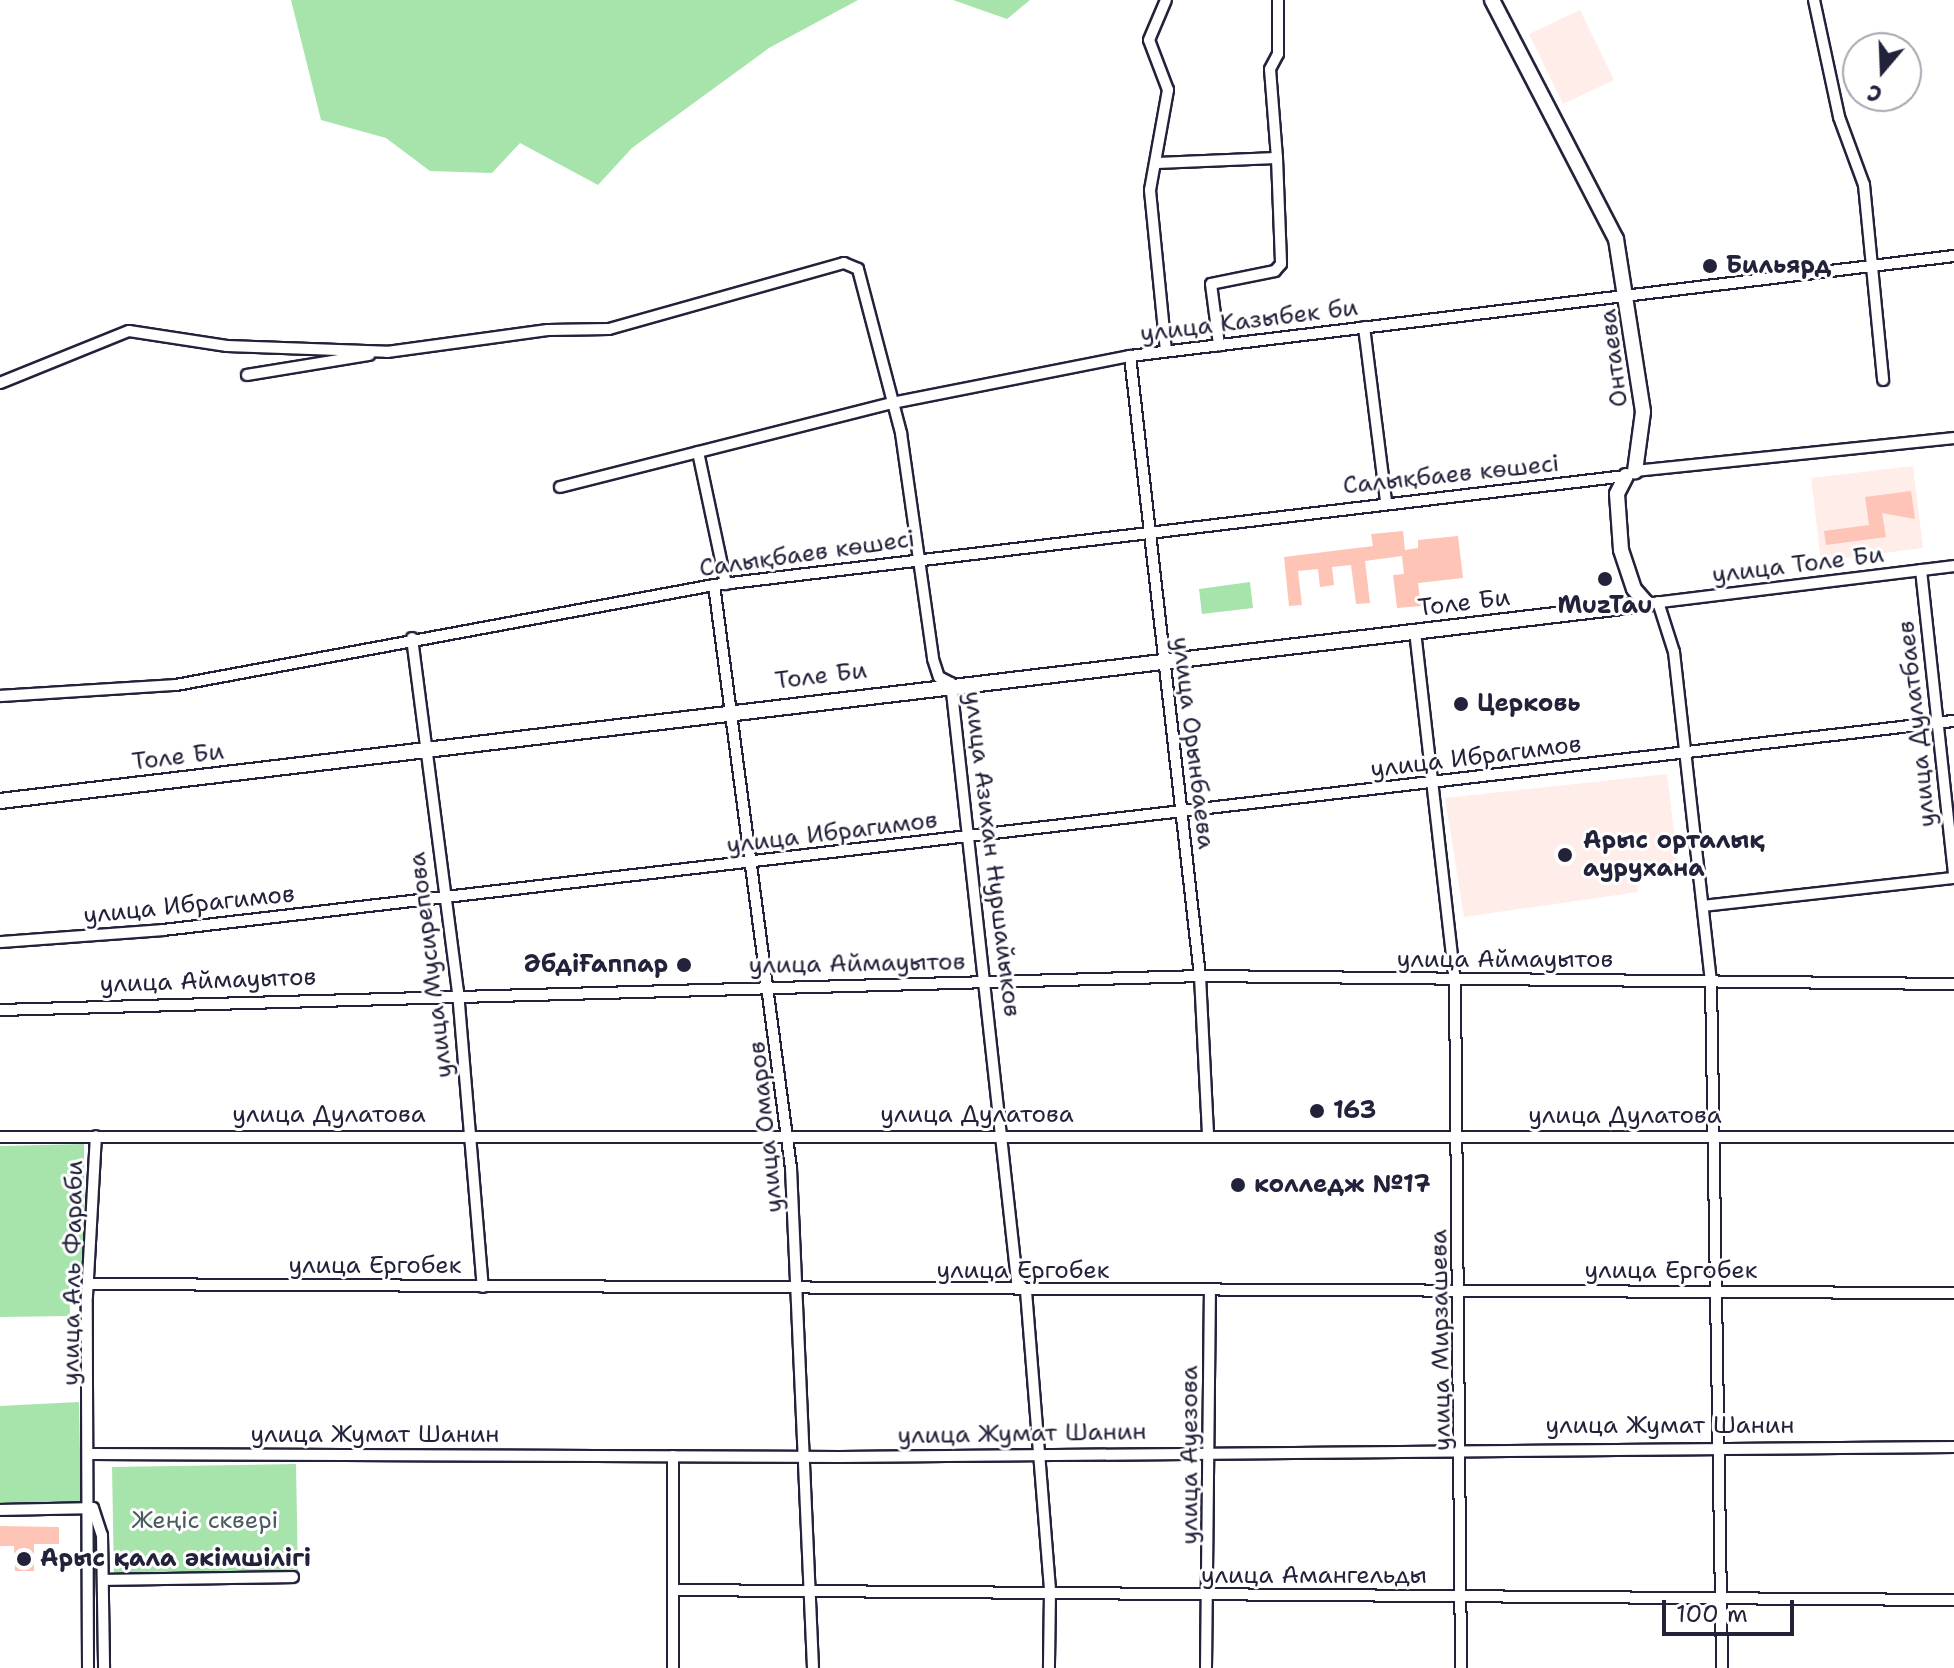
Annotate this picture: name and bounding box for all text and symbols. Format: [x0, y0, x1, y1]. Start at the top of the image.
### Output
north arrow [1842, 32, 1922, 112]
text: С [1864, 77, 1886, 109]
place label: Бильярд [1726, 252, 1831, 280]
marker: Бильярд [1701, 257, 1719, 275]
street label: улица Казыбек би [1138, 293, 1360, 349]
street label: Онтаева [1594, 307, 1634, 409]
street label: Салықбаев көшесі [1341, 449, 1561, 501]
street label: Салықбаев көшесі [697, 525, 917, 583]
street label: улица Толе Би [1710, 540, 1886, 590]
marker: MuzTau [1596, 570, 1614, 588]
street label: Толе Би [1416, 583, 1512, 623]
place label: MuzTau [1558, 592, 1652, 620]
street label: улица Дулатбаев [1892, 619, 1942, 829]
street label: улица Орынбаева [1166, 635, 1220, 851]
street label: Толе Би [773, 656, 869, 696]
street label: улица Азихан Нуршайыков [958, 689, 1026, 1019]
place label: Церковь [1477, 690, 1581, 718]
marker: Церковь [1452, 695, 1470, 713]
street label: улица Ибрагимов [1369, 730, 1583, 784]
street label: Толе Би [130, 737, 226, 777]
street label: улица Ибрагимов [725, 806, 939, 860]
place label: Арыс орталық аурухана [1583, 827, 1765, 883]
marker: Арыс орталық аурухана [1554, 844, 1576, 866]
street label: улица Мусирепова [403, 850, 459, 1080]
street label: улица Ибрагимов [82, 880, 296, 930]
street label: улица Аймауытов [1397, 946, 1613, 974]
street label: улица Аймауытов [748, 948, 966, 980]
place label: ӘбдіҒаппар [524, 951, 668, 979]
marker: ӘбдіҒаппар [675, 956, 693, 974]
street label: улица Аймауытов [99, 963, 317, 999]
street label: улица Омаров [743, 1040, 789, 1214]
place label: 163 [1333, 1097, 1376, 1125]
street label: улица Дулатова [232, 1101, 426, 1129]
street label: улица Дулатова [880, 1101, 1074, 1129]
marker: 163 [1308, 1102, 1326, 1120]
street label: улица Дулатова [1528, 1102, 1722, 1130]
street label: улица Аль Фараби [57, 1160, 89, 1386]
place label: колледж №17 [1254, 1171, 1430, 1199]
marker: колледж №17 [1229, 1176, 1247, 1194]
street label: улица Мирзашева [1425, 1229, 1457, 1451]
street label: улица Ергобек [288, 1252, 462, 1280]
street label: улица Ергобек [936, 1257, 1110, 1285]
street label: улица Ергобек [1584, 1257, 1758, 1285]
street label: улица Ауезова [1176, 1365, 1204, 1545]
street label: улица Жумат Шанин [1546, 1412, 1794, 1440]
street label: улица Жумат Шанин [897, 1417, 1147, 1451]
street label: улица Жумат Шанин [251, 1421, 499, 1449]
park label: Жеңіс сквері [132, 1507, 278, 1535]
place label: Арыс қала әкімшілігі [40, 1545, 311, 1573]
marker: Арыс қала әкімшілігі [15, 1550, 33, 1568]
street label: улица Амангельды [1201, 1562, 1427, 1590]
scale bar [1666, 1584, 1798, 1634]
text: 100 m [1676, 1598, 1748, 1630]

